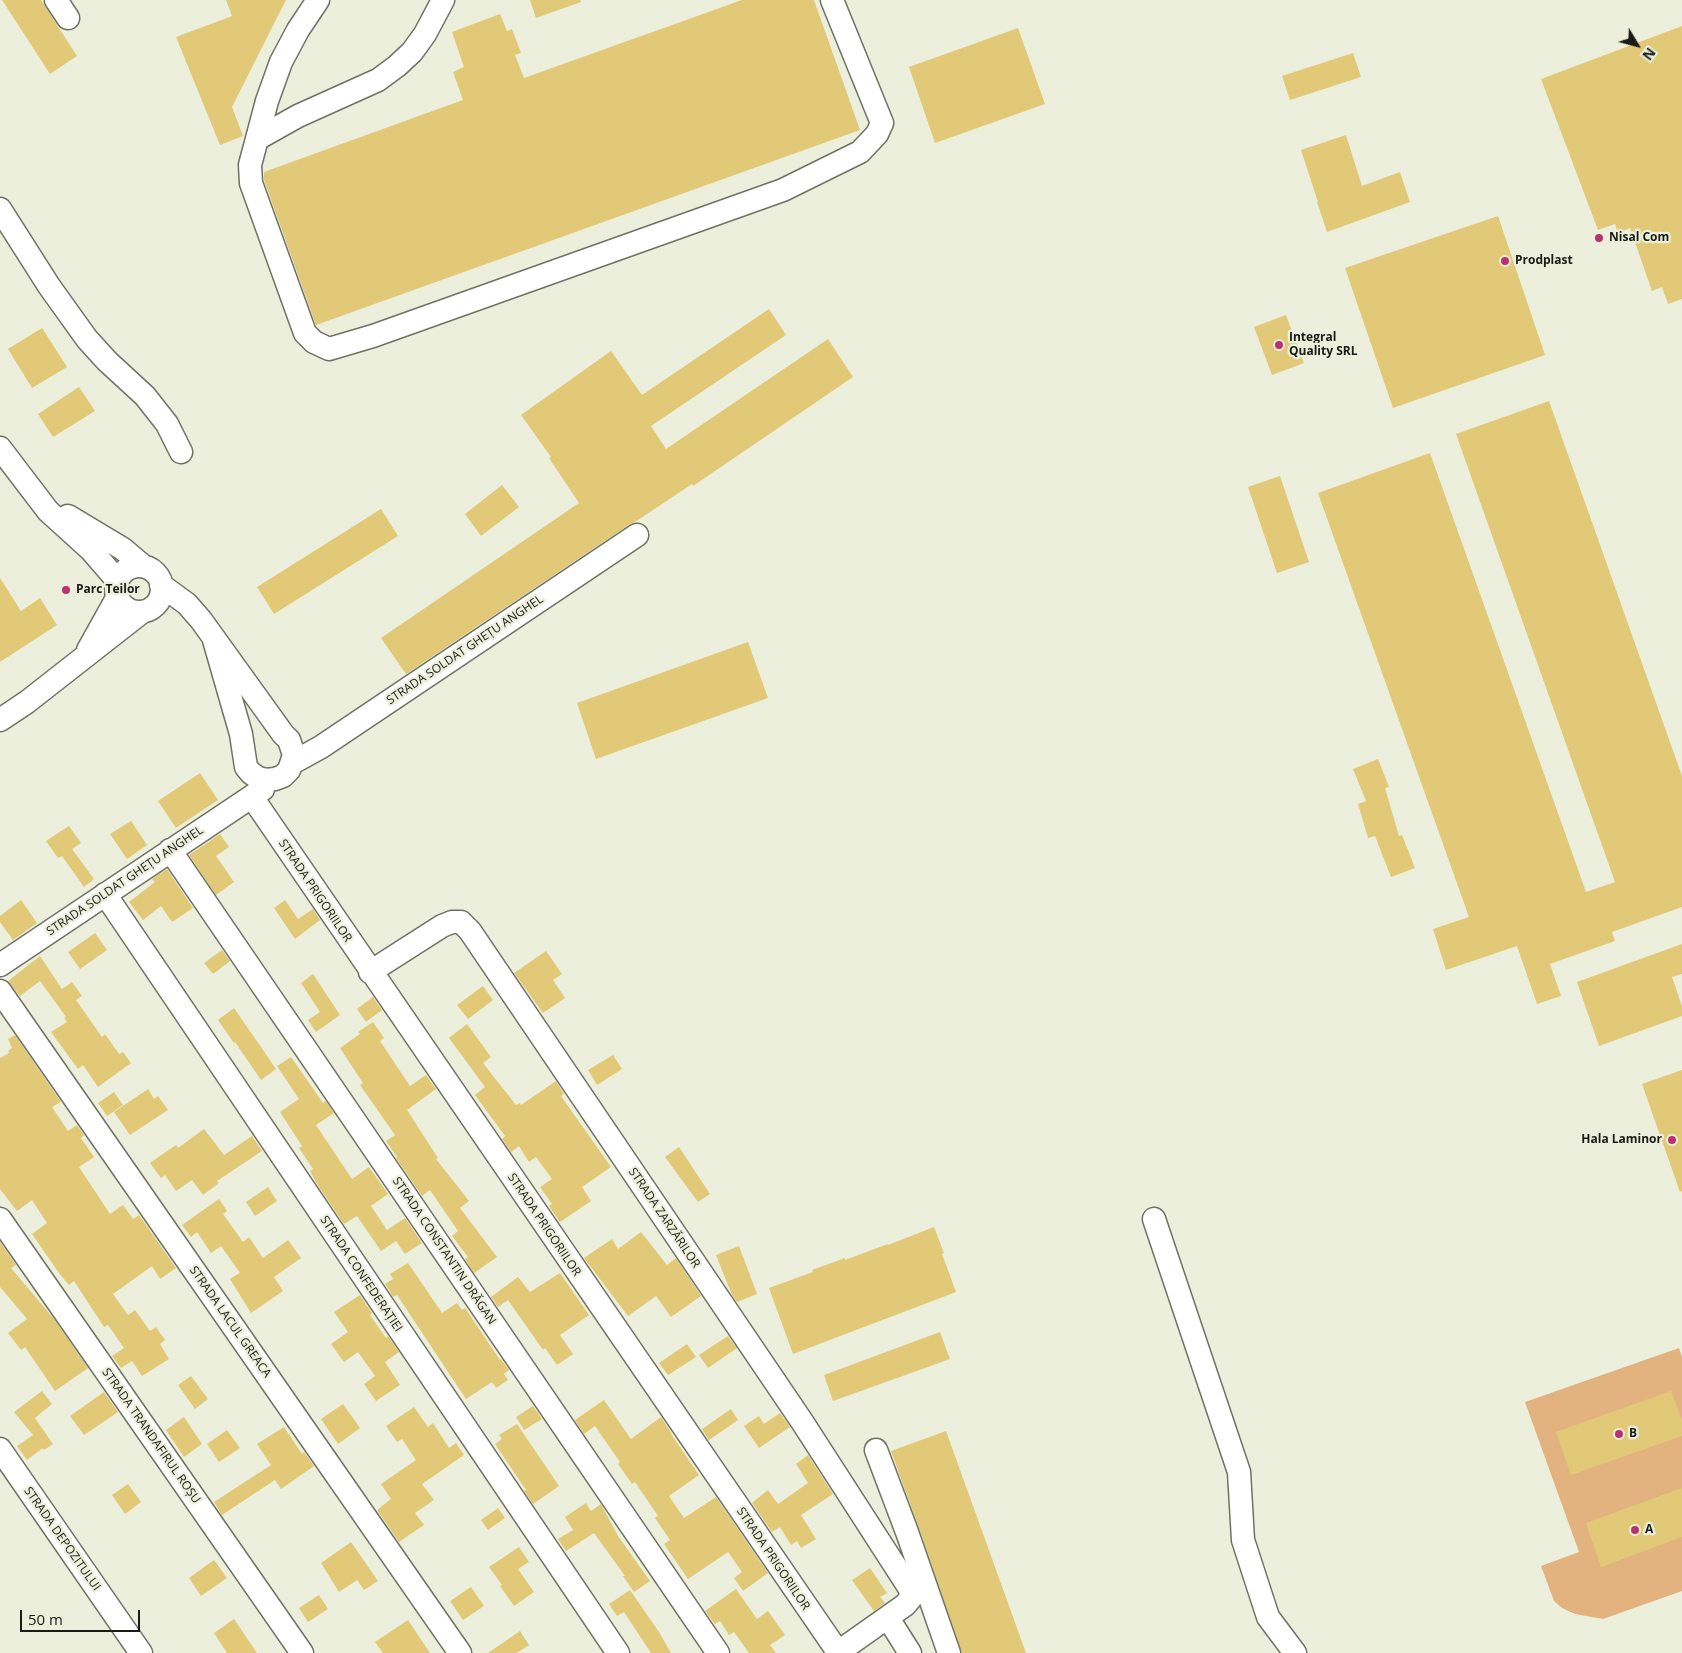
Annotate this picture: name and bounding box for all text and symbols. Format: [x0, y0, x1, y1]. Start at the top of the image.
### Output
north arrow [1612, 20, 1662, 70]
text: N [1638, 44, 1660, 65]
place label: Nisal Com [1609, 231, 1669, 245]
marker: Nisal Com [1593, 232, 1605, 244]
place label: Prodplast [1515, 254, 1573, 268]
marker: Prodplast [1499, 255, 1511, 267]
place label: Integral Quality SRL [1289, 331, 1357, 359]
marker: Integral Quality SRL [1273, 339, 1285, 351]
place label: Parc Teilor [76, 583, 140, 597]
marker: Parc Teilor [60, 584, 72, 596]
street label: STRADA SOLDAT GHEȚU ANGHEL [384, 592, 546, 708]
street label: STRADA SOLDAT GHEȚU ANGHEL [44, 823, 206, 939]
street label: STRADA PRIGORIILOR [275, 837, 355, 945]
place label: Hala Laminor [1581, 1133, 1662, 1147]
marker: Hala Laminor [1666, 1134, 1678, 1146]
street label: STRADA ZARZĂRILOR [625, 1165, 703, 1271]
street label: STRADA PRIGORIILOR [504, 1171, 584, 1279]
street label: STRADA CONSTANTIN DRĂGAN [389, 1175, 499, 1327]
street label: STRADA CONFEDERAȚIEI [317, 1213, 405, 1335]
street label: STRADA LACUL GREACA [186, 1264, 274, 1380]
street label: STRADA TRANDAFIRUL ROȘU [99, 1366, 203, 1506]
place label: B [1629, 1427, 1637, 1441]
marker: B [1613, 1428, 1625, 1440]
street label: STRADA DEPOZITULUI [21, 1484, 103, 1594]
street label: STRADA PRIGORIILOR [733, 1505, 813, 1613]
place label: A [1645, 1523, 1653, 1537]
marker: A [1629, 1524, 1641, 1536]
scale bar [22, 1600, 142, 1632]
text: 50 m [28, 1609, 63, 1629]

